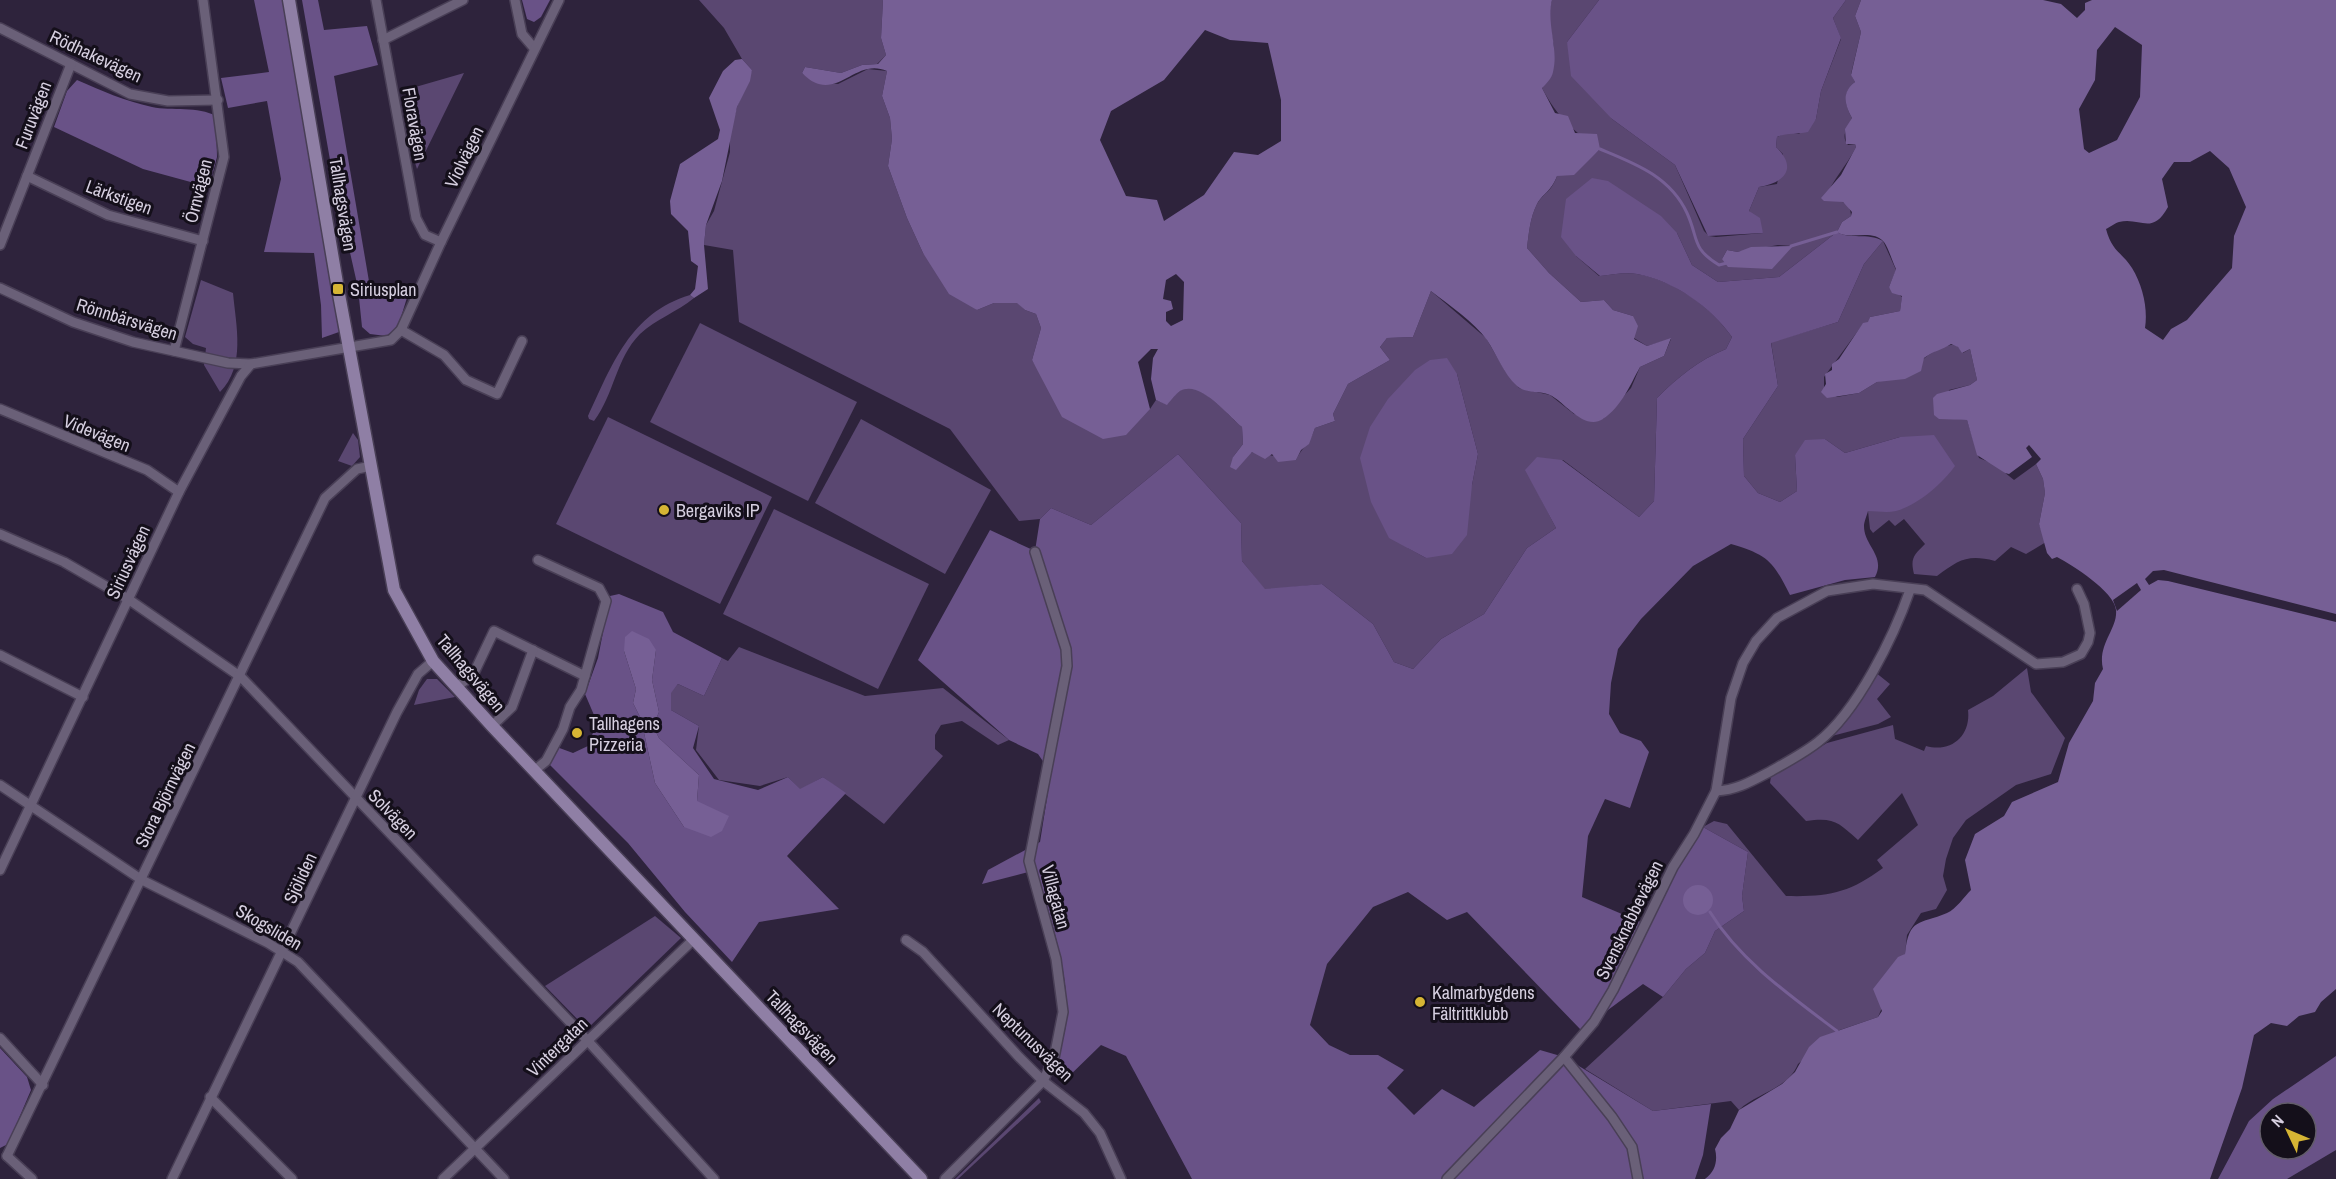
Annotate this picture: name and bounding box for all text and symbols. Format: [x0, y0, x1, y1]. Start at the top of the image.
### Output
street label: Rödhakevägen [46, 24, 146, 88]
street label: Furuvägen [9, 78, 57, 152]
street label: Floravägen [396, 85, 434, 163]
street label: Violvägen [438, 122, 490, 192]
street label: Tallhagsvägen [323, 155, 363, 253]
street label: Örnvägen [178, 157, 218, 225]
street label: Lärkstigen [82, 173, 156, 221]
place label: Siriusplan [350, 277, 416, 302]
marker: Siriusplan [331, 282, 345, 296]
street label: Rönnbärsvägen [74, 292, 180, 346]
street label: Videvägen [60, 408, 134, 458]
place label: Bergaviks IP [676, 498, 760, 523]
marker: Bergaviks IP [657, 503, 671, 517]
street label: Siriusvägen [100, 521, 156, 603]
street label: Tallhagsvägen [431, 629, 511, 717]
place label: Tallhagens Pizzeria [589, 711, 660, 757]
marker: Tallhagens Pizzeria [570, 726, 584, 740]
street label: Stora Björnvägen [129, 738, 201, 852]
street label: Solvägen [363, 783, 423, 845]
street label: Sjöliden [277, 849, 323, 907]
street label: Svensknabbevägen [1589, 856, 1669, 984]
street label: Villagatan [1035, 862, 1077, 932]
street label: Skogsliden [231, 898, 307, 956]
place label: Kalmarbygdens Fältrittklubb [1432, 980, 1535, 1026]
street label: Tallhagsvägen [760, 984, 844, 1070]
marker: Kalmarbygdens Fältrittklubb [1413, 995, 1427, 1009]
street label: Neptunusvägen [987, 997, 1079, 1087]
street label: Vintergatan [521, 1012, 593, 1082]
north arrow [2258, 1101, 2318, 1161]
text: N [2266, 1110, 2288, 1132]

